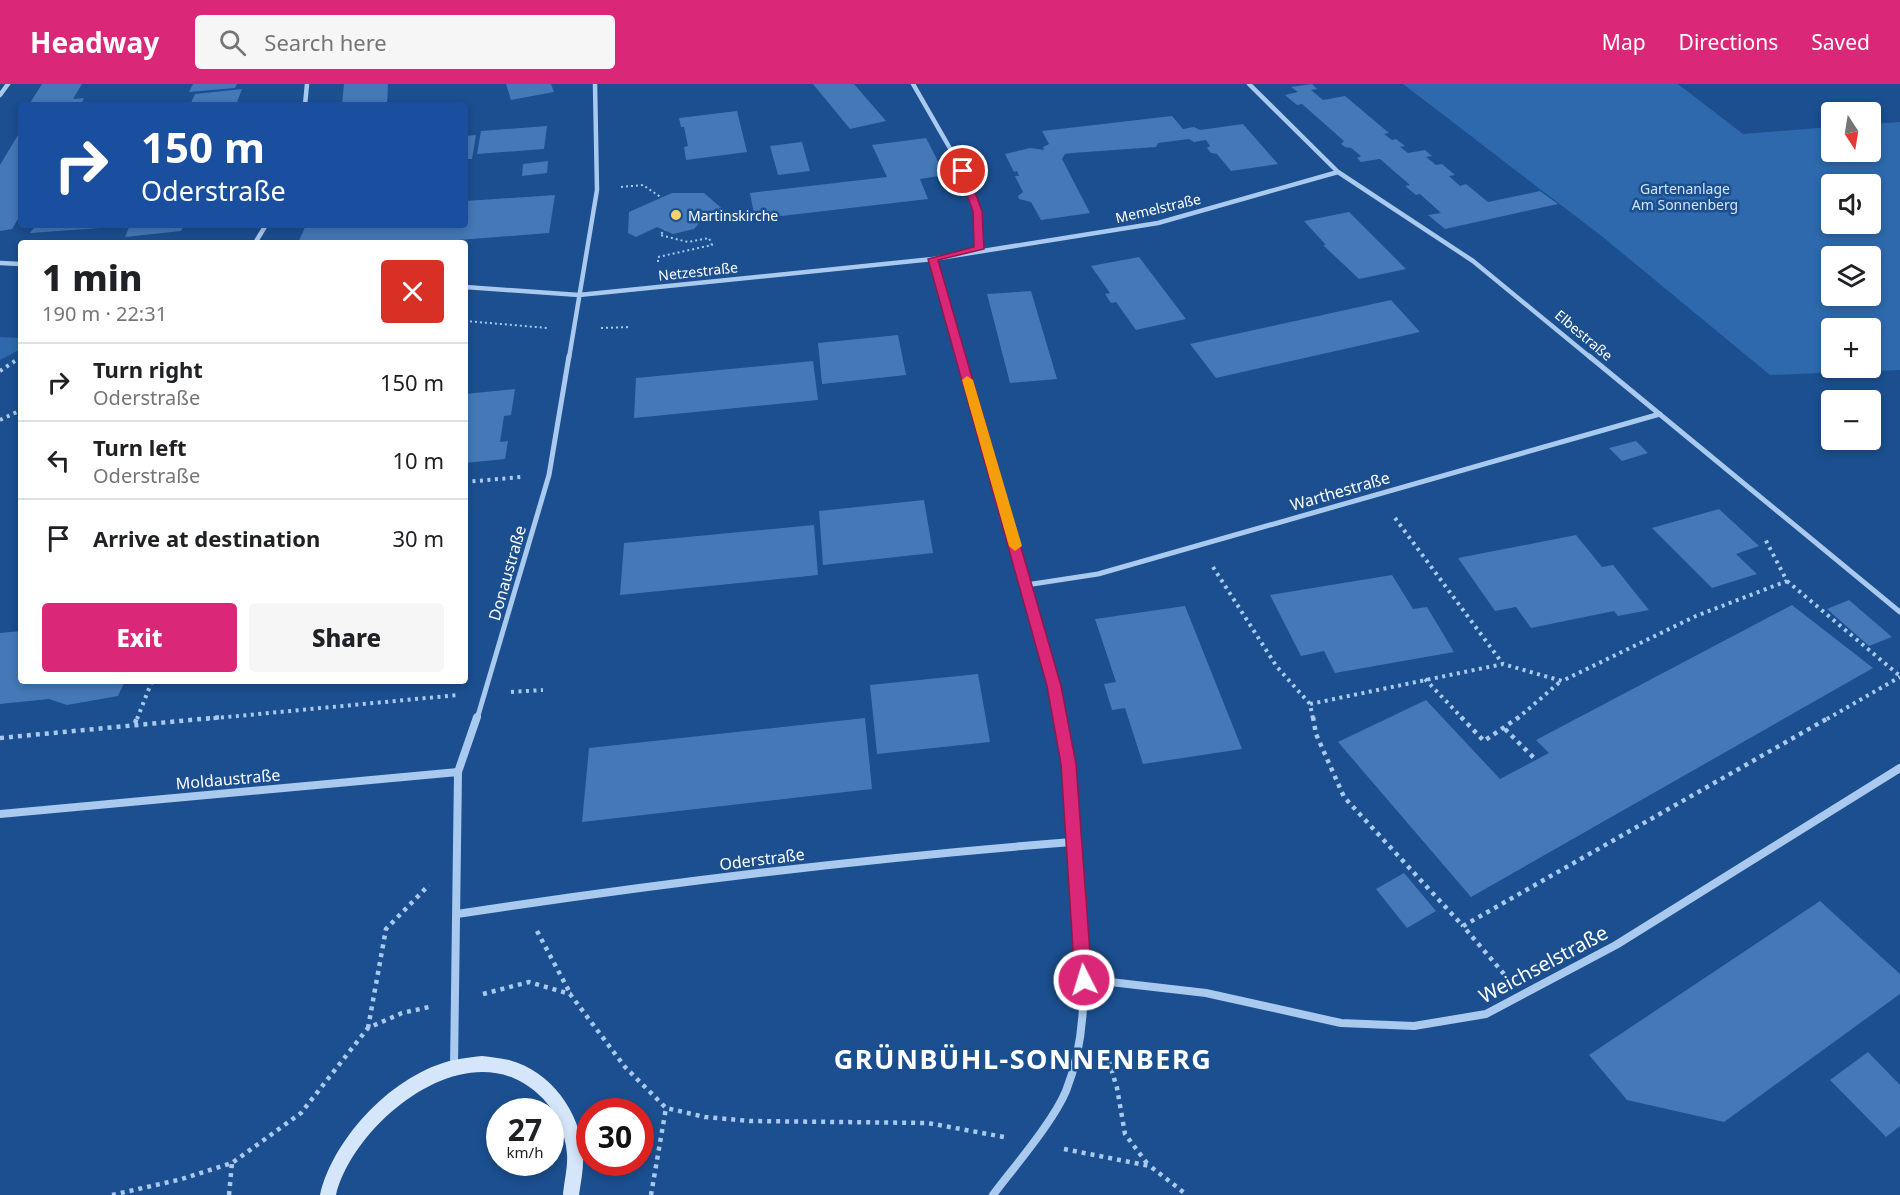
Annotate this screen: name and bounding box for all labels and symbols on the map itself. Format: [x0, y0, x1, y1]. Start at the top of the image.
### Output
north arrow [1821, 102, 1881, 162]
pin [937, 145, 988, 196]
park label: Gartenanlage Am Sonnenberg [1632, 179, 1738, 214]
street label: Memelstraße [1113, 189, 1203, 227]
place label: Martinskirche [688, 206, 778, 225]
marker: Martinskirche [669, 208, 683, 222]
street label: Netzestraße [657, 257, 739, 285]
street label: Elbestraße [1551, 305, 1617, 365]
street label: Warthestraße [1288, 466, 1392, 516]
street label: Donaustraße [483, 523, 531, 623]
street label: Moldaustraße [175, 763, 281, 795]
street label: Oderstraße [718, 843, 806, 875]
street label: Weichselstraße [1474, 919, 1612, 1009]
position arrow [1052, 948, 1116, 1012]
district label: GRÜNBÜHL-SONNENBERG [834, 1040, 1212, 1077]
speed limit sign: 30 [576, 1098, 654, 1176]

